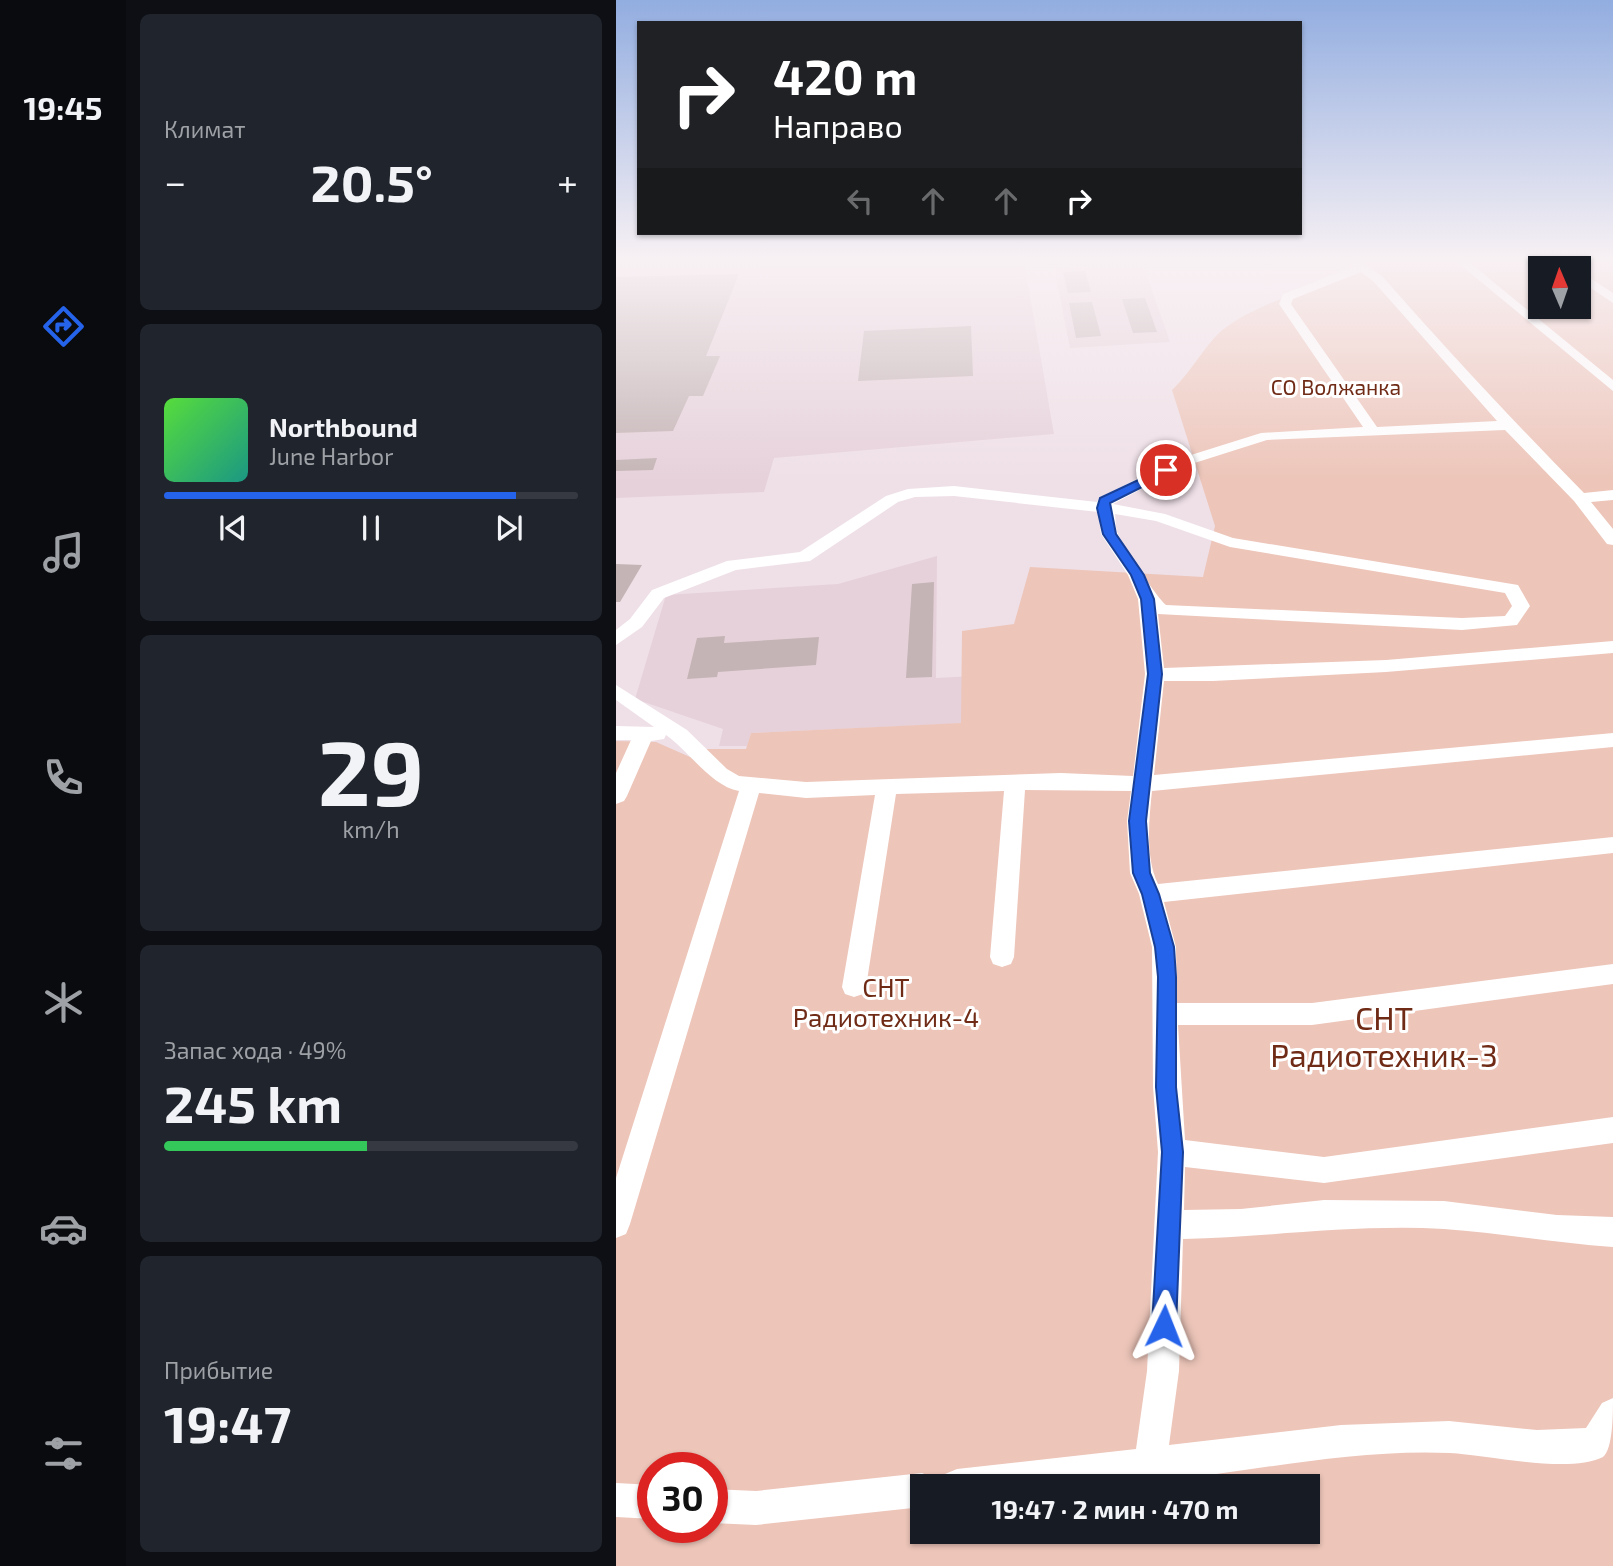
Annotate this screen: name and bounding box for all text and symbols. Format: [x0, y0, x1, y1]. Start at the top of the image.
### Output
text: 420 m [773, 46, 917, 105]
icon: right [658, 49, 749, 140]
text: 19:45 [24, 88, 102, 126]
text: Направо [773, 106, 903, 144]
text: Климат [164, 115, 245, 143]
text: 20.5° [310, 150, 433, 212]
text: − [164, 158, 186, 204]
text: + [557, 158, 578, 204]
icon: left [841, 182, 879, 220]
icon: ahead [914, 182, 952, 220]
icon: ahead [987, 182, 1025, 220]
icon: right [1060, 182, 1098, 220]
north arrow [1528, 256, 1591, 318]
map controls [1528, 256, 1591, 319]
icon: directions [39, 302, 88, 351]
park label: СО Волжанка [1271, 374, 1401, 399]
text: Northbound [269, 411, 418, 442]
pin [1136, 440, 1196, 500]
text: June Harbor [269, 442, 393, 470]
icon: arrive [1147, 451, 1185, 489]
icon: previous [214, 509, 252, 547]
icon: pause [352, 509, 390, 547]
icon: next [490, 509, 528, 547]
icon: music [39, 528, 88, 577]
text: 29 [318, 715, 424, 824]
icon: phone [39, 753, 88, 802]
text: km/h [342, 815, 400, 843]
park label: СНТ Радиотехник-4 [793, 971, 979, 1032]
icon: climate [39, 978, 88, 1027]
park label: СНТ Радиотехник-3 [1270, 998, 1498, 1073]
text: Запас хода · 49% [164, 1036, 346, 1064]
text: 245 km [164, 1071, 342, 1133]
icon: car [39, 1204, 88, 1253]
position arrow [1127, 1289, 1201, 1363]
text: Прибытие [164, 1356, 273, 1384]
text: 19:47 [164, 1391, 291, 1453]
icon: filters [39, 1429, 88, 1478]
speed limit sign: 30 [637, 1452, 728, 1543]
text: 19:47 · 2 мин · 470 m [991, 1493, 1239, 1524]

